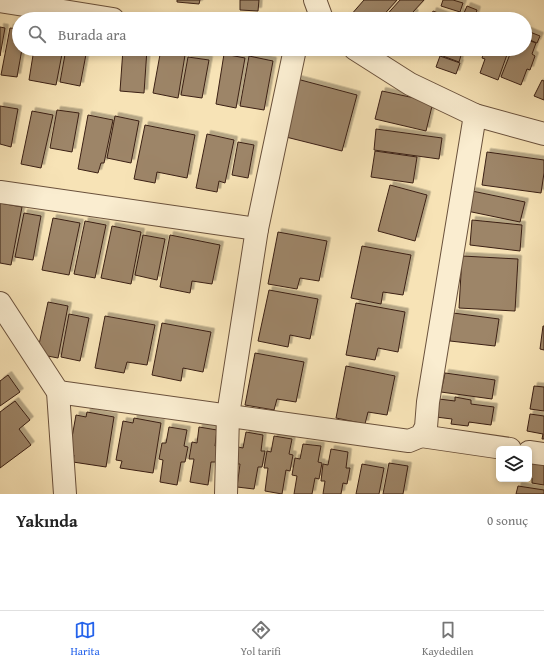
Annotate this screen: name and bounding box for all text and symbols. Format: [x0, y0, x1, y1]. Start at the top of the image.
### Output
search box [12, 12, 532, 56]
icon: search [26, 23, 48, 45]
text: Burada ara [58, 24, 126, 45]
map controls [496, 446, 532, 482]
button: layers [496, 446, 532, 482]
text: Yakında [16, 508, 78, 533]
text: 0 sonuç [487, 511, 528, 530]
tab: Harita [70, 619, 100, 659]
tab: Yol tarifi [241, 619, 281, 659]
tab: Kaydedilen [422, 619, 474, 659]

